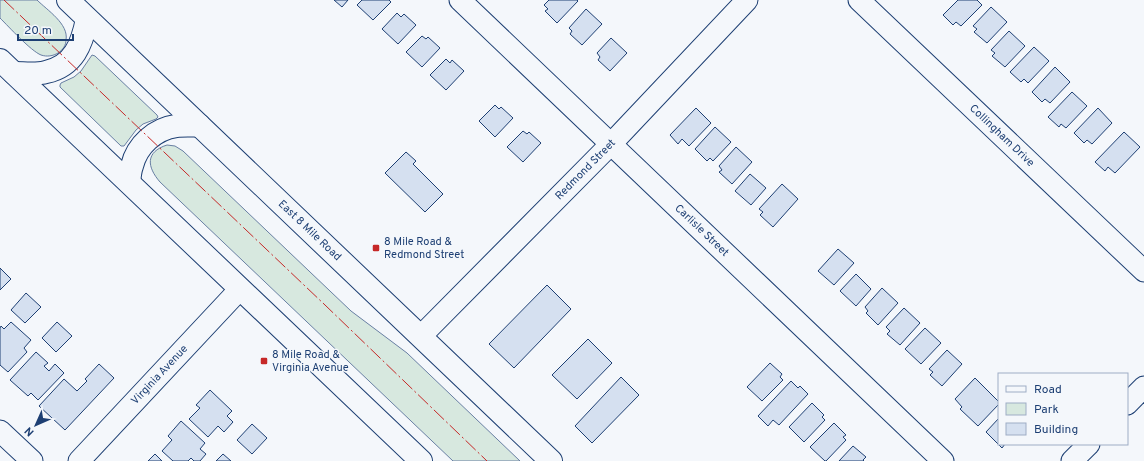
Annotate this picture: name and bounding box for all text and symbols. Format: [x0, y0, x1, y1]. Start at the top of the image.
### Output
scale bar [18, 16, 73, 42]
text: 20 m [24, 23, 52, 39]
street label: Collingham Drive [966, 102, 1037, 170]
street label: Redmond Street [552, 136, 619, 203]
street label: East 8 Mile Road [275, 197, 344, 264]
street label: Carlisle Street [671, 201, 732, 260]
place label: 8 Mile Road & Redmond Street [384, 235, 464, 262]
marker: 8 Mile Road & Redmond Street [371, 243, 381, 253]
street label: Virginia Avenue [128, 342, 191, 408]
place label: 8 Mile Road & Virginia Avenue [272, 348, 349, 375]
marker: 8 Mile Road & Virginia Avenue [259, 356, 269, 366]
legend [998, 373, 1128, 445]
text: Road [1034, 382, 1062, 398]
text: Park [1034, 402, 1059, 418]
north arrow [16, 405, 56, 445]
text: Building [1034, 422, 1078, 438]
text: N [22, 424, 37, 439]

